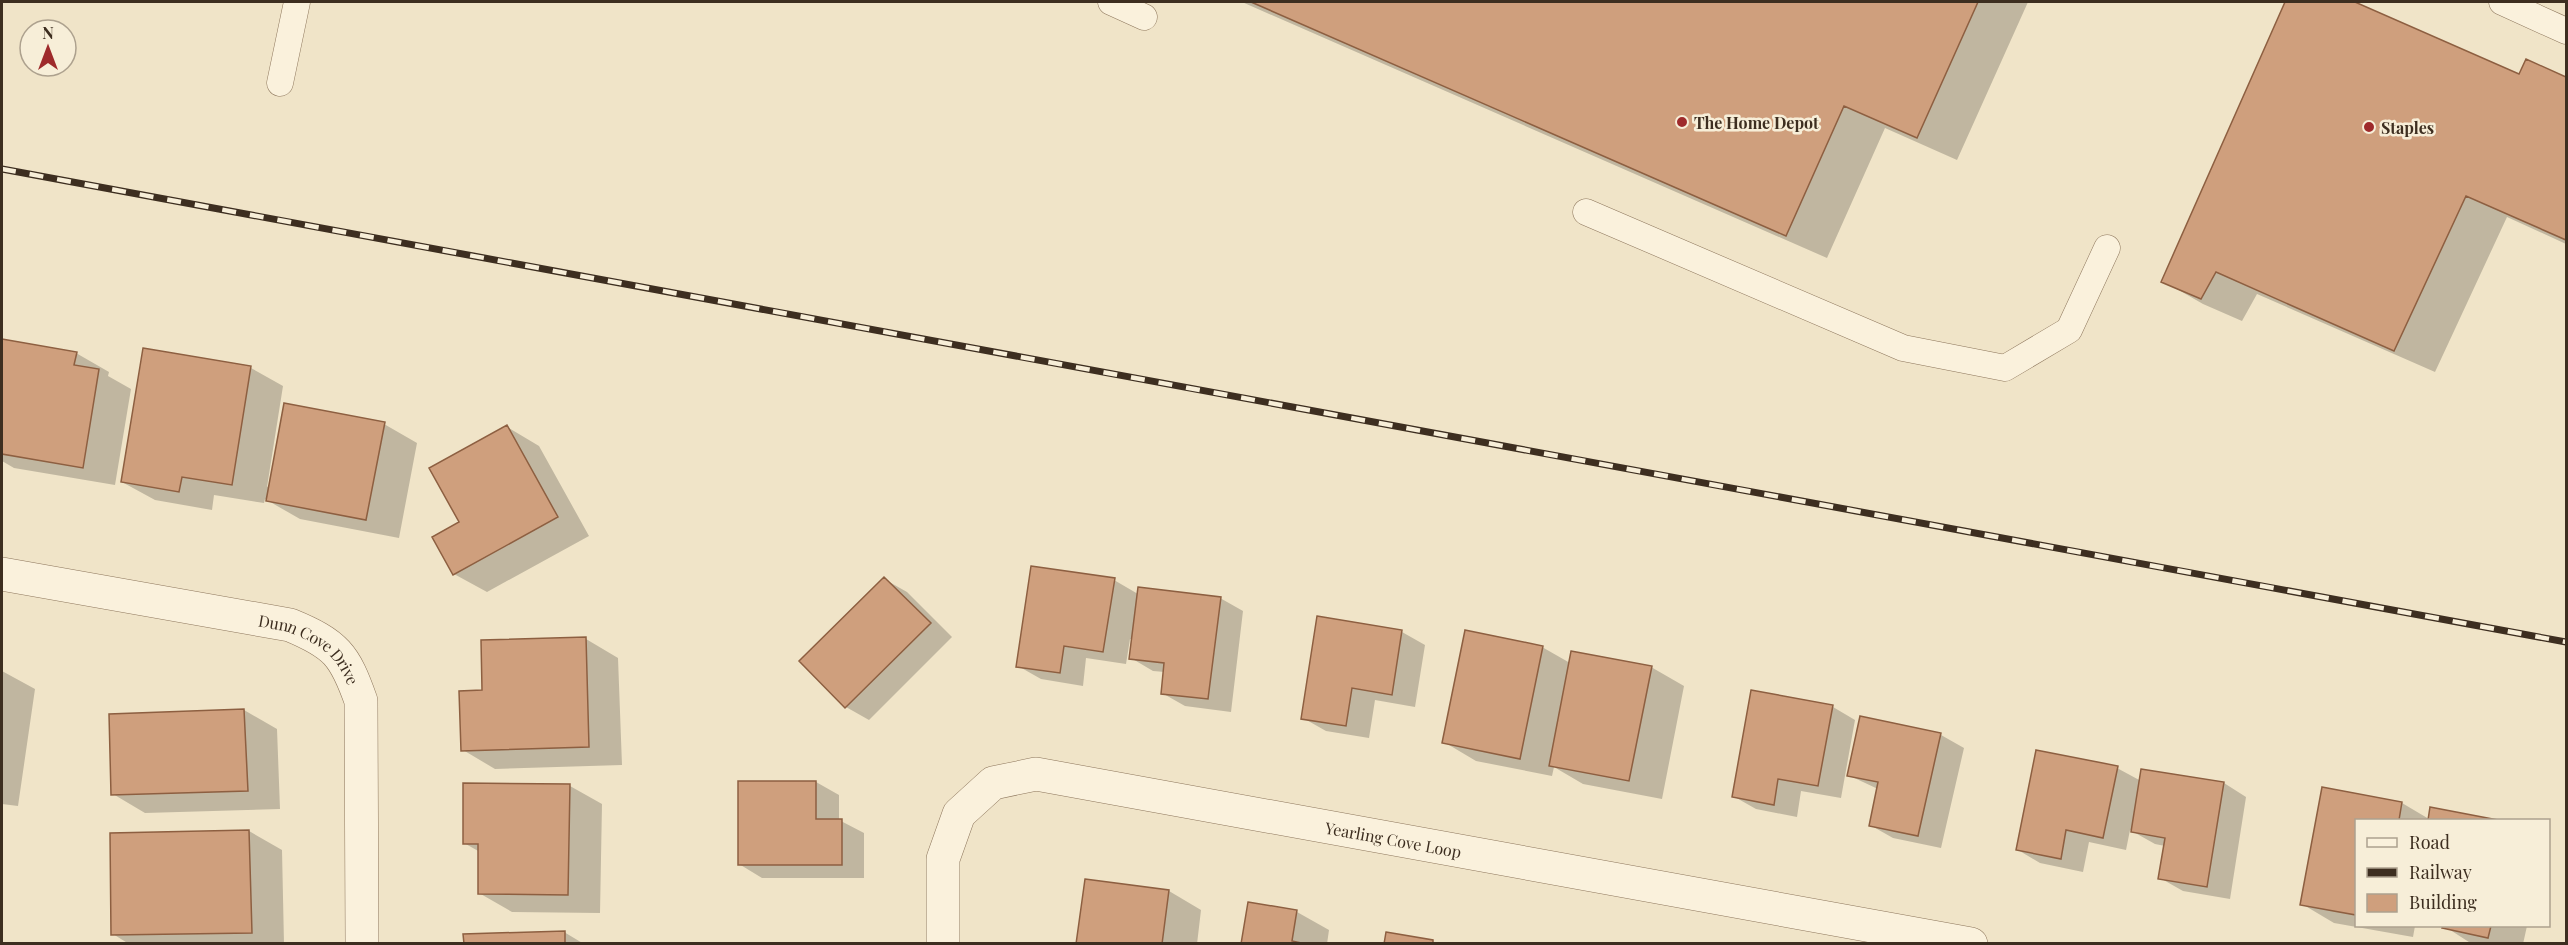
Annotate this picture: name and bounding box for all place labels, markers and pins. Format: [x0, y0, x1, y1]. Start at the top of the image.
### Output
place label: The Home Depot [1694, 112, 1819, 133]
marker: The Home Depot [1675, 115, 1689, 129]
place label: Staples [2381, 117, 2434, 138]
marker: Staples [2362, 120, 2376, 134]

